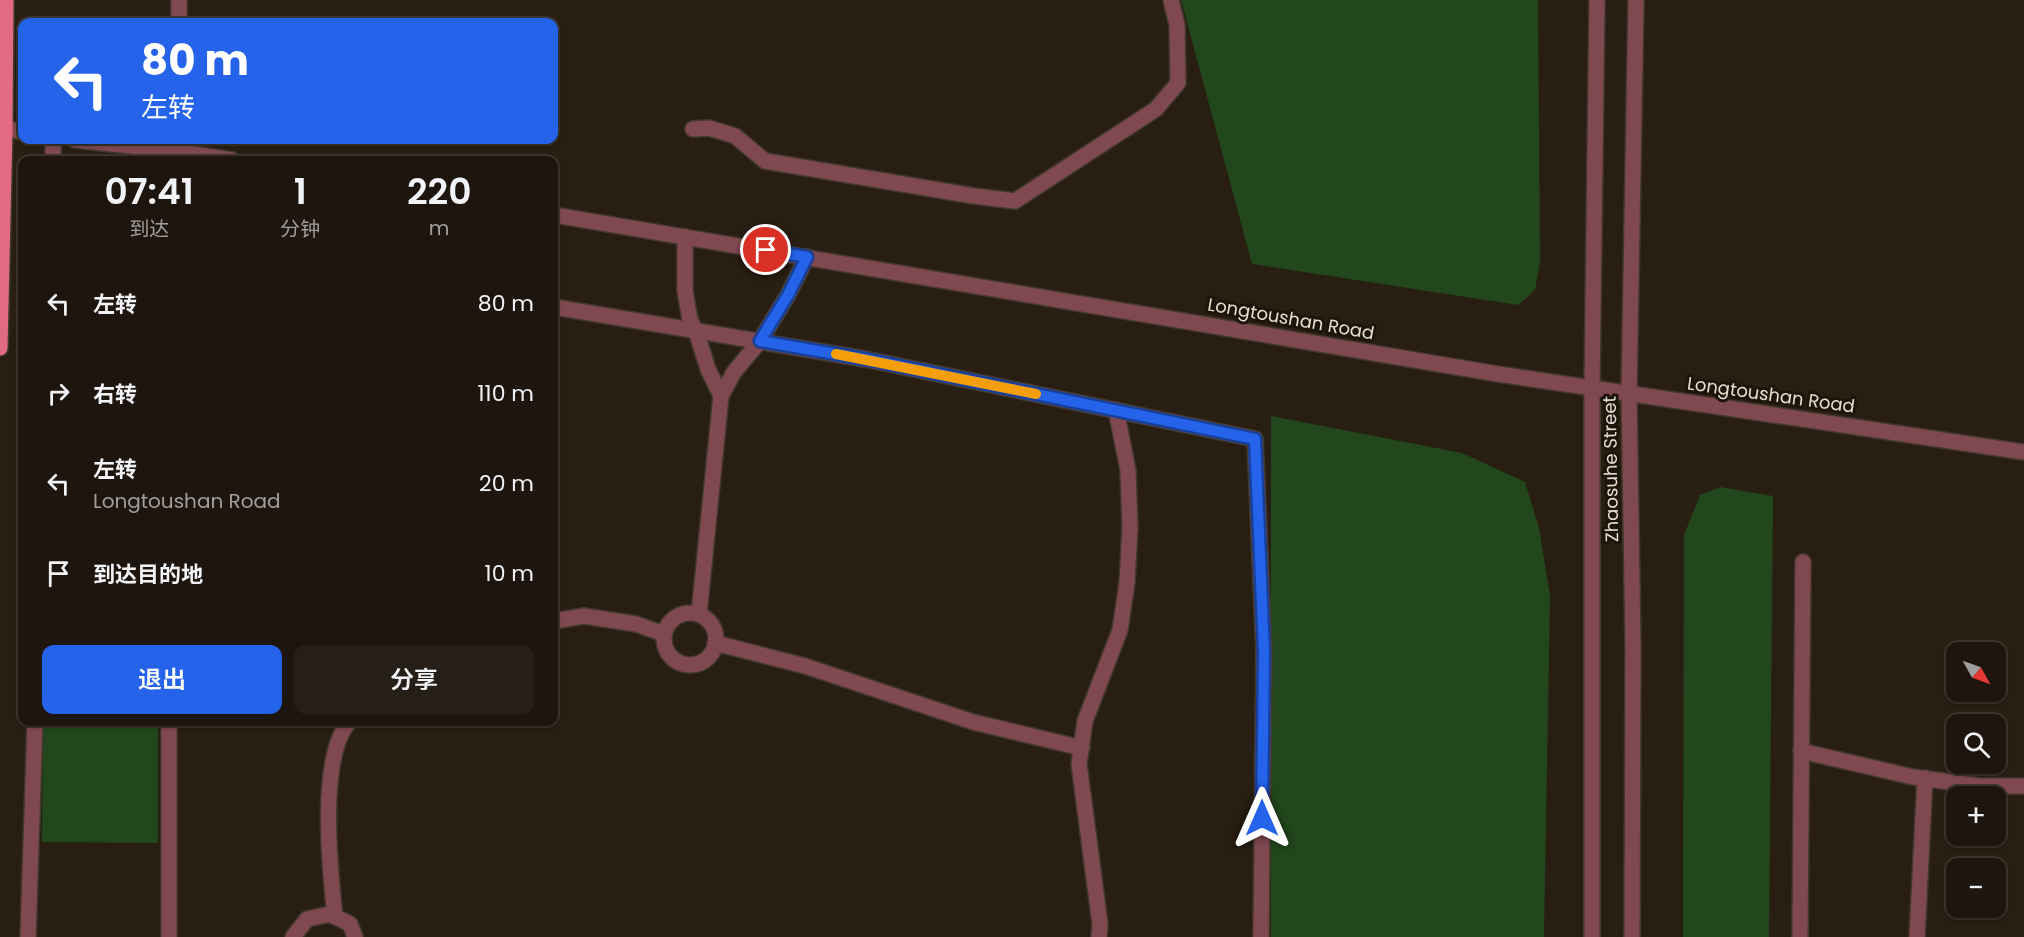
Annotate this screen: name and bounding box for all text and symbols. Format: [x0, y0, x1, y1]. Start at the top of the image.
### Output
text: 80 m [141, 31, 249, 90]
icon: left [42, 42, 120, 120]
text: 左转 [141, 89, 195, 126]
text: 07:41 [105, 166, 194, 217]
text: 1 [294, 166, 307, 217]
text: 220 [407, 166, 471, 217]
text: m [429, 214, 449, 242]
text: 到达 [129, 215, 169, 243]
text: 分钟 [280, 215, 320, 243]
pin [740, 224, 791, 275]
icon: arrive [749, 233, 782, 266]
icon: left [42, 287, 75, 320]
text: 80 m [478, 288, 534, 319]
text: 左转 [93, 289, 137, 320]
street label: Longtoushan Road [1206, 292, 1376, 345]
street label: Longtoushan Road [1686, 370, 1856, 419]
icon: right [42, 377, 75, 410]
text: 110 m [478, 378, 534, 409]
text: 右转 [93, 379, 137, 410]
street label: Zhaosuhe Street [1597, 396, 1624, 542]
text: 左转 [93, 454, 137, 485]
icon: left [42, 467, 75, 500]
text: 20 m [479, 468, 534, 499]
text: Longtoushan Road [93, 487, 281, 515]
icon: arrive [42, 557, 75, 590]
text: 10 m [485, 558, 534, 589]
text: 到达目的地 [93, 559, 203, 590]
north arrow [1946, 642, 2006, 702]
map controls [1946, 642, 2006, 918]
button: 退出 [42, 645, 282, 714]
button: 分享 [294, 645, 534, 714]
button: search [1946, 714, 2006, 774]
position arrow [1230, 786, 1294, 850]
button: + [1946, 786, 2006, 846]
button: − [1946, 858, 2006, 918]

